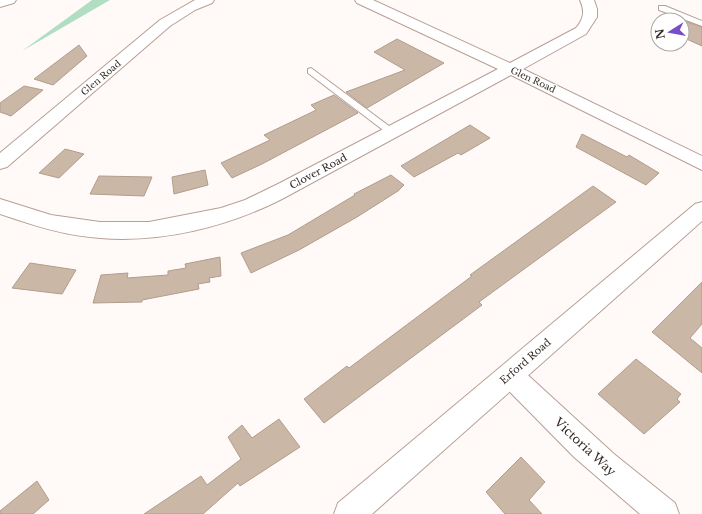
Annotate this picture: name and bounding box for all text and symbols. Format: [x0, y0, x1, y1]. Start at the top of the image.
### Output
north arrow [650, 12, 690, 52]
text: N [652, 27, 668, 40]
street label: Glen Road [79, 58, 123, 97]
street label: Glen Road [509, 64, 558, 95]
street label: Clover Road [287, 151, 349, 192]
street label: Erford Road [497, 335, 554, 387]
street label: Victoria Way [551, 414, 619, 479]

